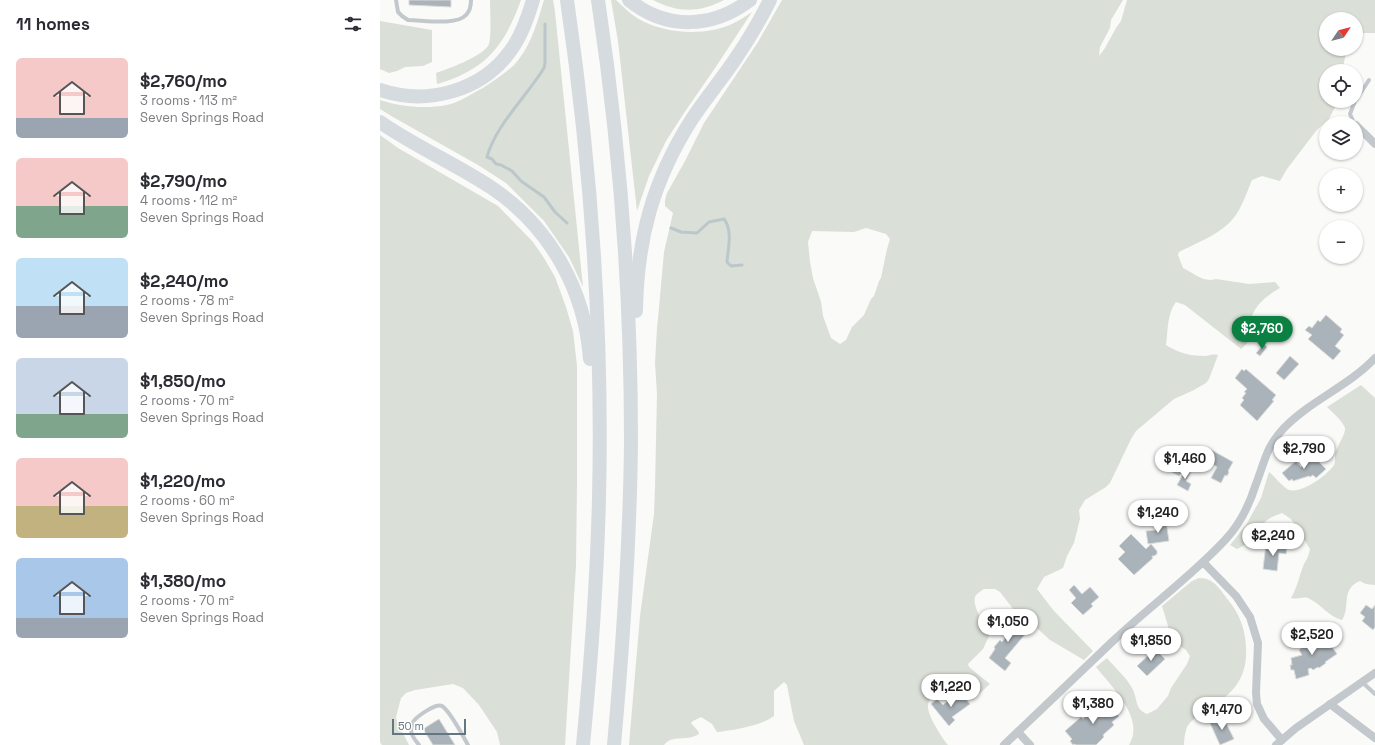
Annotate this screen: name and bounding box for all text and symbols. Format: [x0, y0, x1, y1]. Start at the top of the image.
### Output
north arrow [1319, 12, 1363, 56]
map controls [1319, 12, 1363, 264]
text: 11 homes [16, 13, 90, 35]
icon: filters [342, 13, 364, 35]
button: locate [1319, 64, 1363, 108]
text: $2,760/mo [140, 70, 227, 92]
icon: home [48, 74, 96, 122]
text: 3 rooms · 113 m² [140, 92, 237, 109]
text: Seven Springs Road [140, 109, 264, 126]
button: layers [1319, 116, 1363, 160]
button: + [1319, 168, 1363, 212]
text: $2,790/mo [140, 170, 227, 192]
icon: home [48, 174, 96, 222]
text: 4 rooms · 112 m² [140, 192, 237, 209]
text: Seven Springs Road [140, 209, 264, 226]
button: − [1319, 220, 1363, 264]
text: $2,240/mo [140, 270, 229, 292]
icon: home [48, 274, 96, 322]
text: 2 rooms · 78 m² [140, 292, 234, 309]
text: Seven Springs Road [140, 309, 264, 326]
pin: $2,760 [1229, 316, 1295, 350]
text: $2,760 [1241, 320, 1283, 337]
text: $1,850/mo [140, 370, 226, 392]
icon: home [48, 374, 96, 422]
text: 2 rooms · 70 m² [140, 392, 234, 409]
text: Seven Springs Road [140, 409, 264, 426]
pin: $2,790 [1271, 436, 1337, 470]
text: $2,790 [1283, 440, 1325, 457]
pin: $1,460 [1152, 446, 1218, 480]
text: $1,460 [1164, 450, 1206, 467]
text: $1,220/mo [140, 470, 226, 492]
icon: home [48, 474, 96, 522]
text: 2 rooms · 60 m² [140, 492, 235, 509]
pin: $1,240 [1125, 500, 1191, 534]
text: $1,240 [1137, 504, 1179, 521]
text: Seven Springs Road [140, 509, 264, 526]
pin: $2,240 [1240, 523, 1306, 557]
text: $2,240 [1251, 527, 1295, 544]
text: $1,380/mo [140, 570, 226, 592]
icon: home [48, 574, 96, 622]
text: 2 rooms · 70 m² [140, 592, 234, 609]
text: Seven Springs Road [140, 609, 264, 626]
pin: $1,050 [975, 609, 1041, 643]
text: $1,050 [987, 613, 1029, 630]
pin: $2,520 [1279, 622, 1345, 656]
text: $2,520 [1290, 626, 1334, 643]
pin: $1,850 [1118, 628, 1184, 662]
text: $1,850 [1130, 632, 1172, 649]
pin: $1,220 [918, 674, 984, 708]
text: $1,220 [930, 678, 972, 695]
pin: $1,380 [1060, 691, 1126, 725]
text: $1,380 [1072, 695, 1114, 712]
pin: $1,470 [1189, 697, 1255, 731]
text: $1,470 [1202, 701, 1242, 718]
scale bar [392, 717, 466, 736]
text: 50 m [398, 719, 424, 733]

